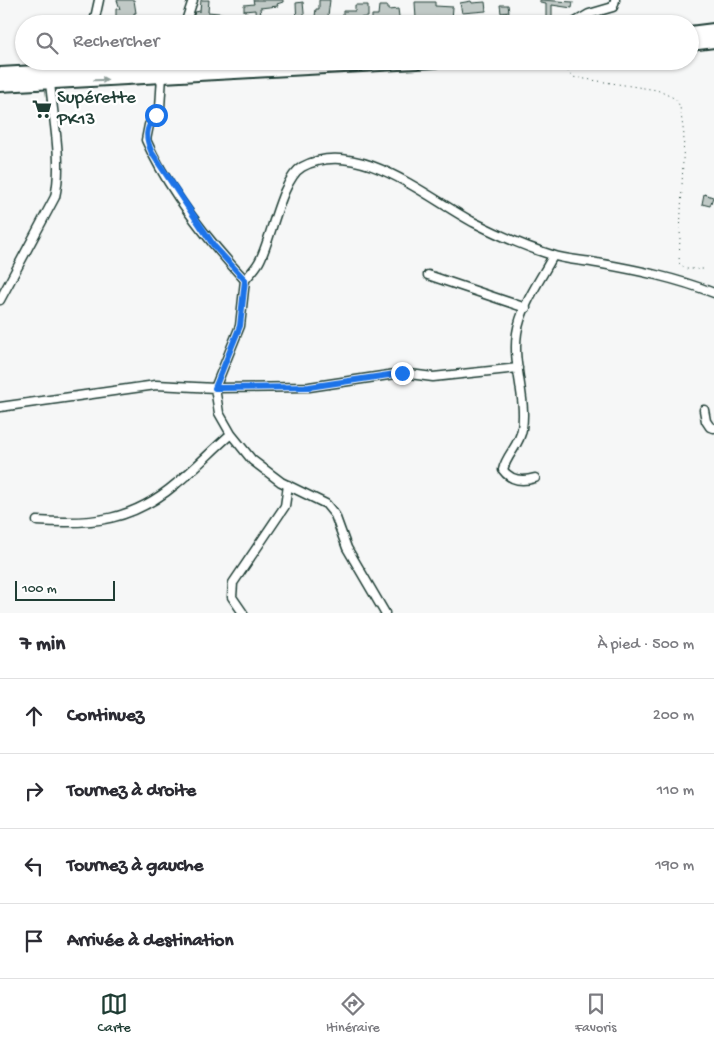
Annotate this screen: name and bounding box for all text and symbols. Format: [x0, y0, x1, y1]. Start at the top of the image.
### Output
search box [15, 15, 699, 70]
icon: search [33, 29, 61, 57]
text: Rechercher [73, 31, 159, 54]
one-way arrow [93, 76, 109, 84]
place label: Supérette PK13 [56, 87, 136, 132]
supermarket icon: Supérette PK13 [31, 98, 53, 120]
route start [145, 104, 168, 127]
route end [391, 362, 414, 385]
scale bar [15, 578, 115, 601]
text: 100 m [22, 581, 57, 598]
text: 7 min [20, 633, 65, 658]
text: À pied · 500 m [597, 636, 694, 655]
icon: ahead [20, 702, 48, 730]
text: Continuez [67, 705, 144, 728]
text: 200 m [653, 707, 694, 726]
icon: right [20, 777, 48, 805]
text: Tournez à droite [67, 780, 196, 803]
text: 110 m [657, 782, 694, 801]
icon: left [20, 852, 48, 880]
text: Tournez à gauche [67, 855, 203, 878]
text: 190 m [655, 857, 694, 876]
icon: arrive [20, 927, 48, 955]
text: Arrivée à destination [67, 930, 233, 953]
tab: Carte [98, 990, 131, 1037]
tab: Itinéraire [326, 990, 380, 1037]
tab: Favoris [575, 990, 616, 1037]

